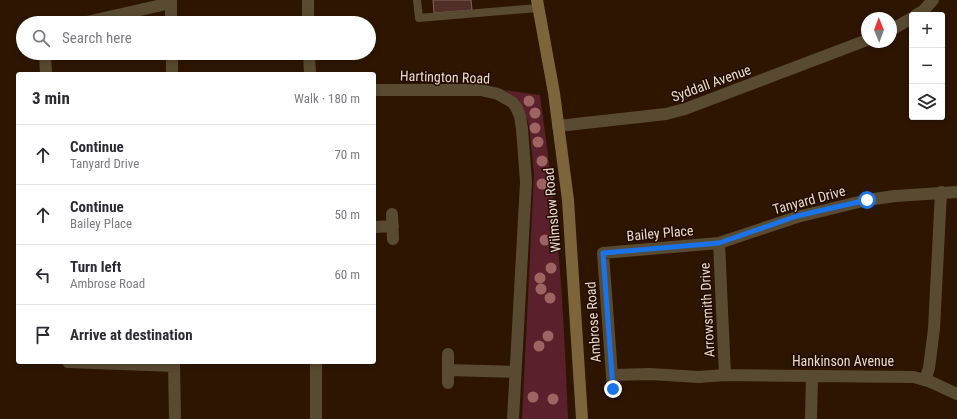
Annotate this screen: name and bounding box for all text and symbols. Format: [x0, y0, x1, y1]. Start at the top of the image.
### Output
north arrow [861, 12, 897, 48]
map controls [909, 12, 945, 120]
button: + [909, 12, 945, 48]
search box [16, 16, 376, 60]
icon: search [30, 27, 52, 49]
text: Search here [62, 29, 132, 47]
button: − [909, 48, 945, 84]
street label: Syddall Avenue [669, 61, 753, 105]
street label: Hartington Road [400, 67, 490, 87]
button: layers [909, 84, 945, 120]
text: 3 min [32, 88, 70, 108]
text: Walk · 180 m [294, 91, 360, 106]
text: Continue [70, 138, 124, 156]
icon: ahead [32, 144, 54, 166]
text: 70 m [334, 147, 360, 162]
text: Tanyard Drive [70, 156, 139, 171]
street label: Wilmslow Road [540, 167, 564, 253]
street label: Tanyard Drive [771, 182, 848, 217]
route start [858, 191, 876, 209]
text: Continue [70, 198, 124, 216]
icon: ahead [32, 204, 54, 226]
text: 50 m [334, 207, 360, 222]
text: Bailey Place [70, 216, 132, 231]
street label: Bailey Place [626, 222, 695, 244]
text: Turn left [70, 258, 121, 276]
street label: Arrowsmith Drive [697, 262, 717, 358]
icon: left [32, 264, 54, 286]
text: 60 m [334, 267, 360, 282]
text: Ambrose Road [70, 276, 145, 291]
street label: Ambrose Road [582, 281, 604, 363]
icon: arrive [32, 324, 54, 346]
text: Arrive at destination [70, 326, 193, 344]
street label: Hankinson Avenue [792, 353, 895, 369]
route end [604, 380, 622, 398]

